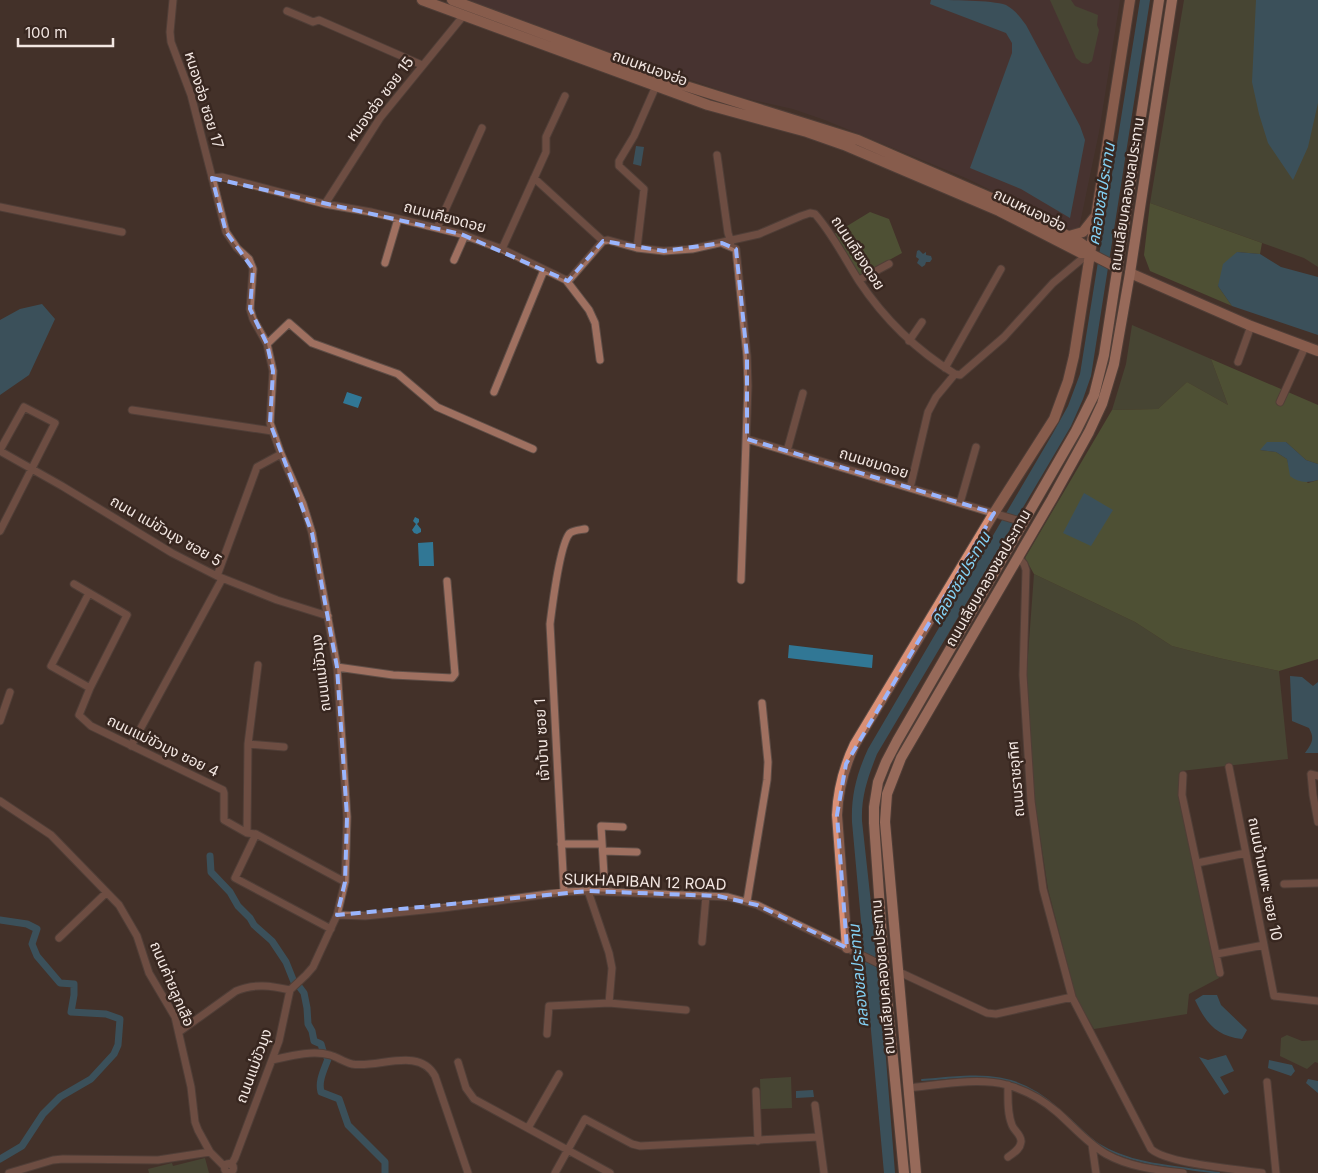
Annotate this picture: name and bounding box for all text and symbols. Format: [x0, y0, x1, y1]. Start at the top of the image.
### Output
scale bar [18, 15, 112, 47]
text: 100 m [25, 23, 67, 42]
street label: ถนนหนองฮ่อ [610, 45, 691, 90]
street label: หนองฮ่อ ซอย 17 [181, 49, 228, 151]
street label: หนองฮ่อ ซอย 15 [342, 53, 418, 145]
street label: ถนนเลียบคลองชลประทาน [1105, 116, 1148, 272]
water label: คลองชลประทาน [1083, 140, 1119, 247]
street label: ถนนหนองฮ่อ [991, 184, 1070, 235]
street label: ถนนเคียงดอย [402, 196, 488, 237]
street label: ถนนเคียงดอย [827, 212, 889, 293]
street label: ถนนชมดอย [837, 443, 911, 482]
street label: ถนน แม่ขัวมุง ซอย 5 [107, 491, 225, 570]
street label: ถนนเลียบคลองชลประทาน [940, 506, 1035, 650]
water label: คลองชลประทาน [925, 527, 995, 628]
street label: ถนนแม่ขัวมุง [306, 633, 335, 713]
street label: เจ้าบ้าน ซอย 1 [530, 698, 553, 782]
street label: ถนนแม่ขัวมุง ซอย 4 [104, 710, 222, 781]
street label: ถนนราชอุทิศ [1003, 740, 1028, 818]
street label: ถนนบ้านแพะ ซอย 10 [1244, 816, 1287, 942]
street label: SUKHAPIBAN 12 ROAD [563, 869, 727, 894]
street label: ถนนเลียบคลองชลประทาน [866, 899, 899, 1055]
water label: คลองชลประทาน [843, 922, 872, 1028]
street label: ถนนค่ายลูกเสือ [146, 938, 199, 1029]
street label: ถนนแม่ขัวมุง [231, 1026, 276, 1106]

